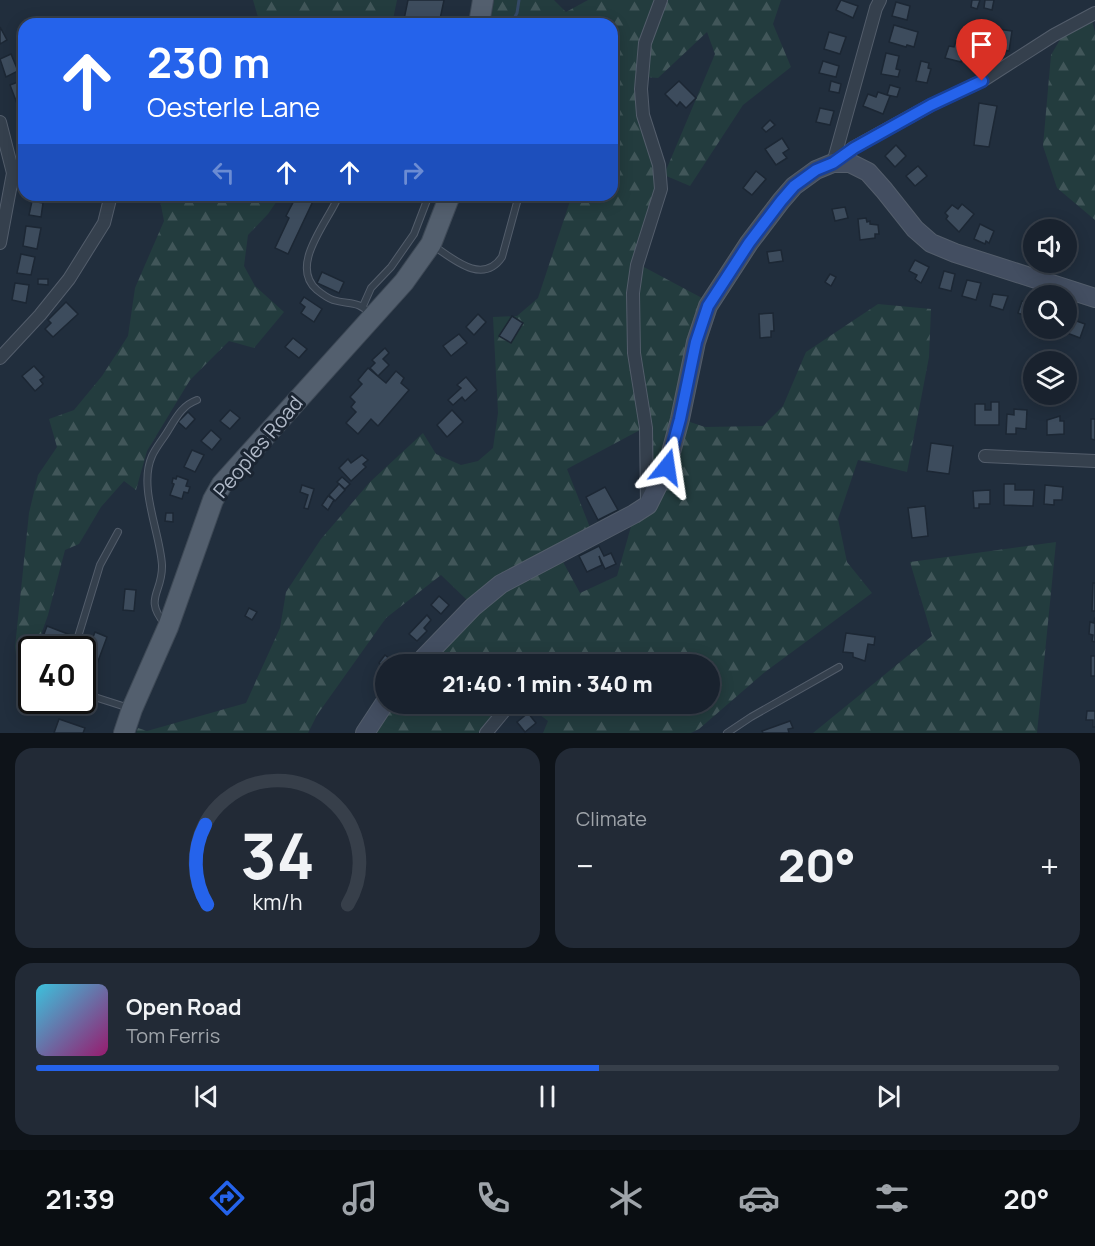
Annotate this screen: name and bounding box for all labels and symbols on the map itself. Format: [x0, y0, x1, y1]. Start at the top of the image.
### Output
pin [956, 19, 1007, 81]
street label: Peoples Road [207, 390, 308, 503]
position arrow [635, 435, 699, 499]
speed limit sign: 40 [18, 636, 96, 714]

